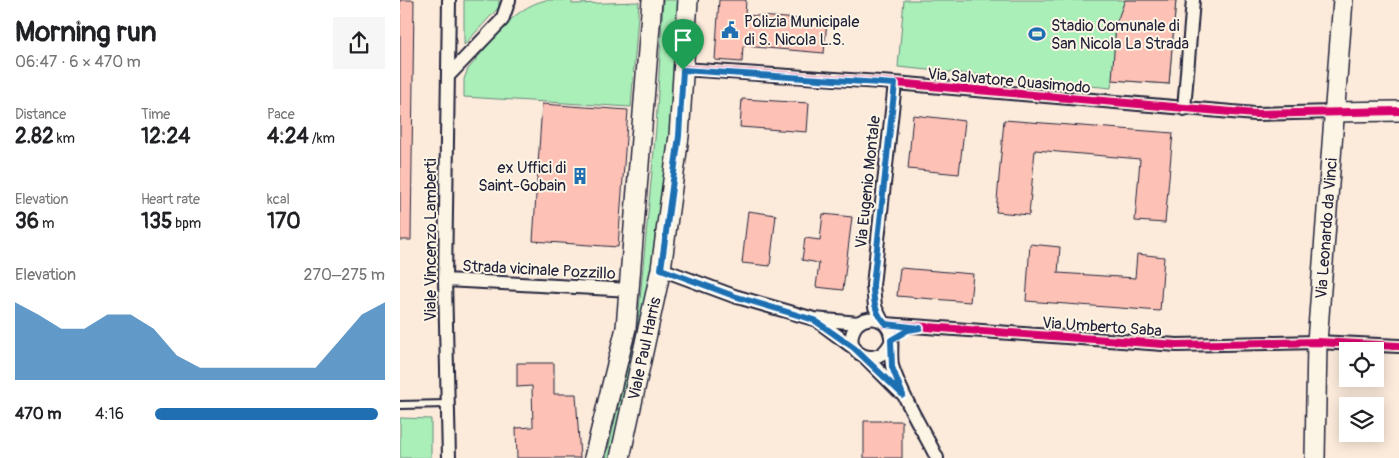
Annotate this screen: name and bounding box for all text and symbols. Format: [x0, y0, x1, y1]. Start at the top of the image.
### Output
place label: Polizia Municipale di S. Nicola L.S. [744, 12, 859, 50]
text: Morning run [15, 15, 157, 50]
place label: Stadio Comunale di San Nicola La Strada [1051, 16, 1189, 54]
button: share [333, 17, 385, 69]
pin [662, 19, 704, 70]
public building icon: Polizia Municipale di S. Nicola L.S. [720, 20, 740, 40]
sports icon: Stadio Comunale di San Nicola La Strada [1027, 24, 1047, 44]
icon: arrive [669, 26, 697, 54]
text: 06:47 · 6 × 470 m [15, 52, 141, 72]
street label: Via Salvatore Quasimodo [927, 64, 1092, 98]
text: Distance [15, 106, 66, 123]
text: Time [141, 106, 170, 123]
text: Pace [267, 106, 295, 123]
street label: Via Eugenio Montale [851, 114, 885, 250]
text: 2.82 [15, 123, 54, 150]
text: 12:24 [141, 123, 190, 150]
text: 4:24 [267, 123, 309, 150]
text: km [54, 130, 75, 147]
text: /km [309, 130, 335, 147]
street label: Via Leonardo da Vinci [1311, 157, 1342, 300]
street label: Viale Vincenzo Lamberti [421, 158, 441, 321]
place label: ex Uffici di Saint-Gobain [478, 158, 566, 196]
building icon: ex Uffici di Saint-Gobain [570, 166, 590, 186]
text: Elevation [15, 191, 68, 208]
text: Heart rate [141, 191, 200, 208]
text: kcal [267, 191, 290, 208]
text: 36 [15, 208, 39, 235]
text: 135 [141, 208, 172, 235]
text: 170 [267, 208, 301, 235]
text: m [39, 215, 54, 232]
text: bpm [172, 215, 201, 232]
street label: Strada vicinale Pozzillo [462, 256, 616, 284]
text: Elevation [15, 265, 76, 285]
text: 270–275 m [303, 265, 385, 285]
street label: Viale Paul Harris [624, 295, 666, 402]
street label: Via Umberto Saba [1041, 313, 1163, 341]
map controls [1339, 342, 1384, 442]
button: locate [1339, 342, 1384, 387]
button: layers [1339, 397, 1384, 442]
text: 470 m [15, 404, 61, 424]
text: 4:16 [95, 404, 124, 424]

